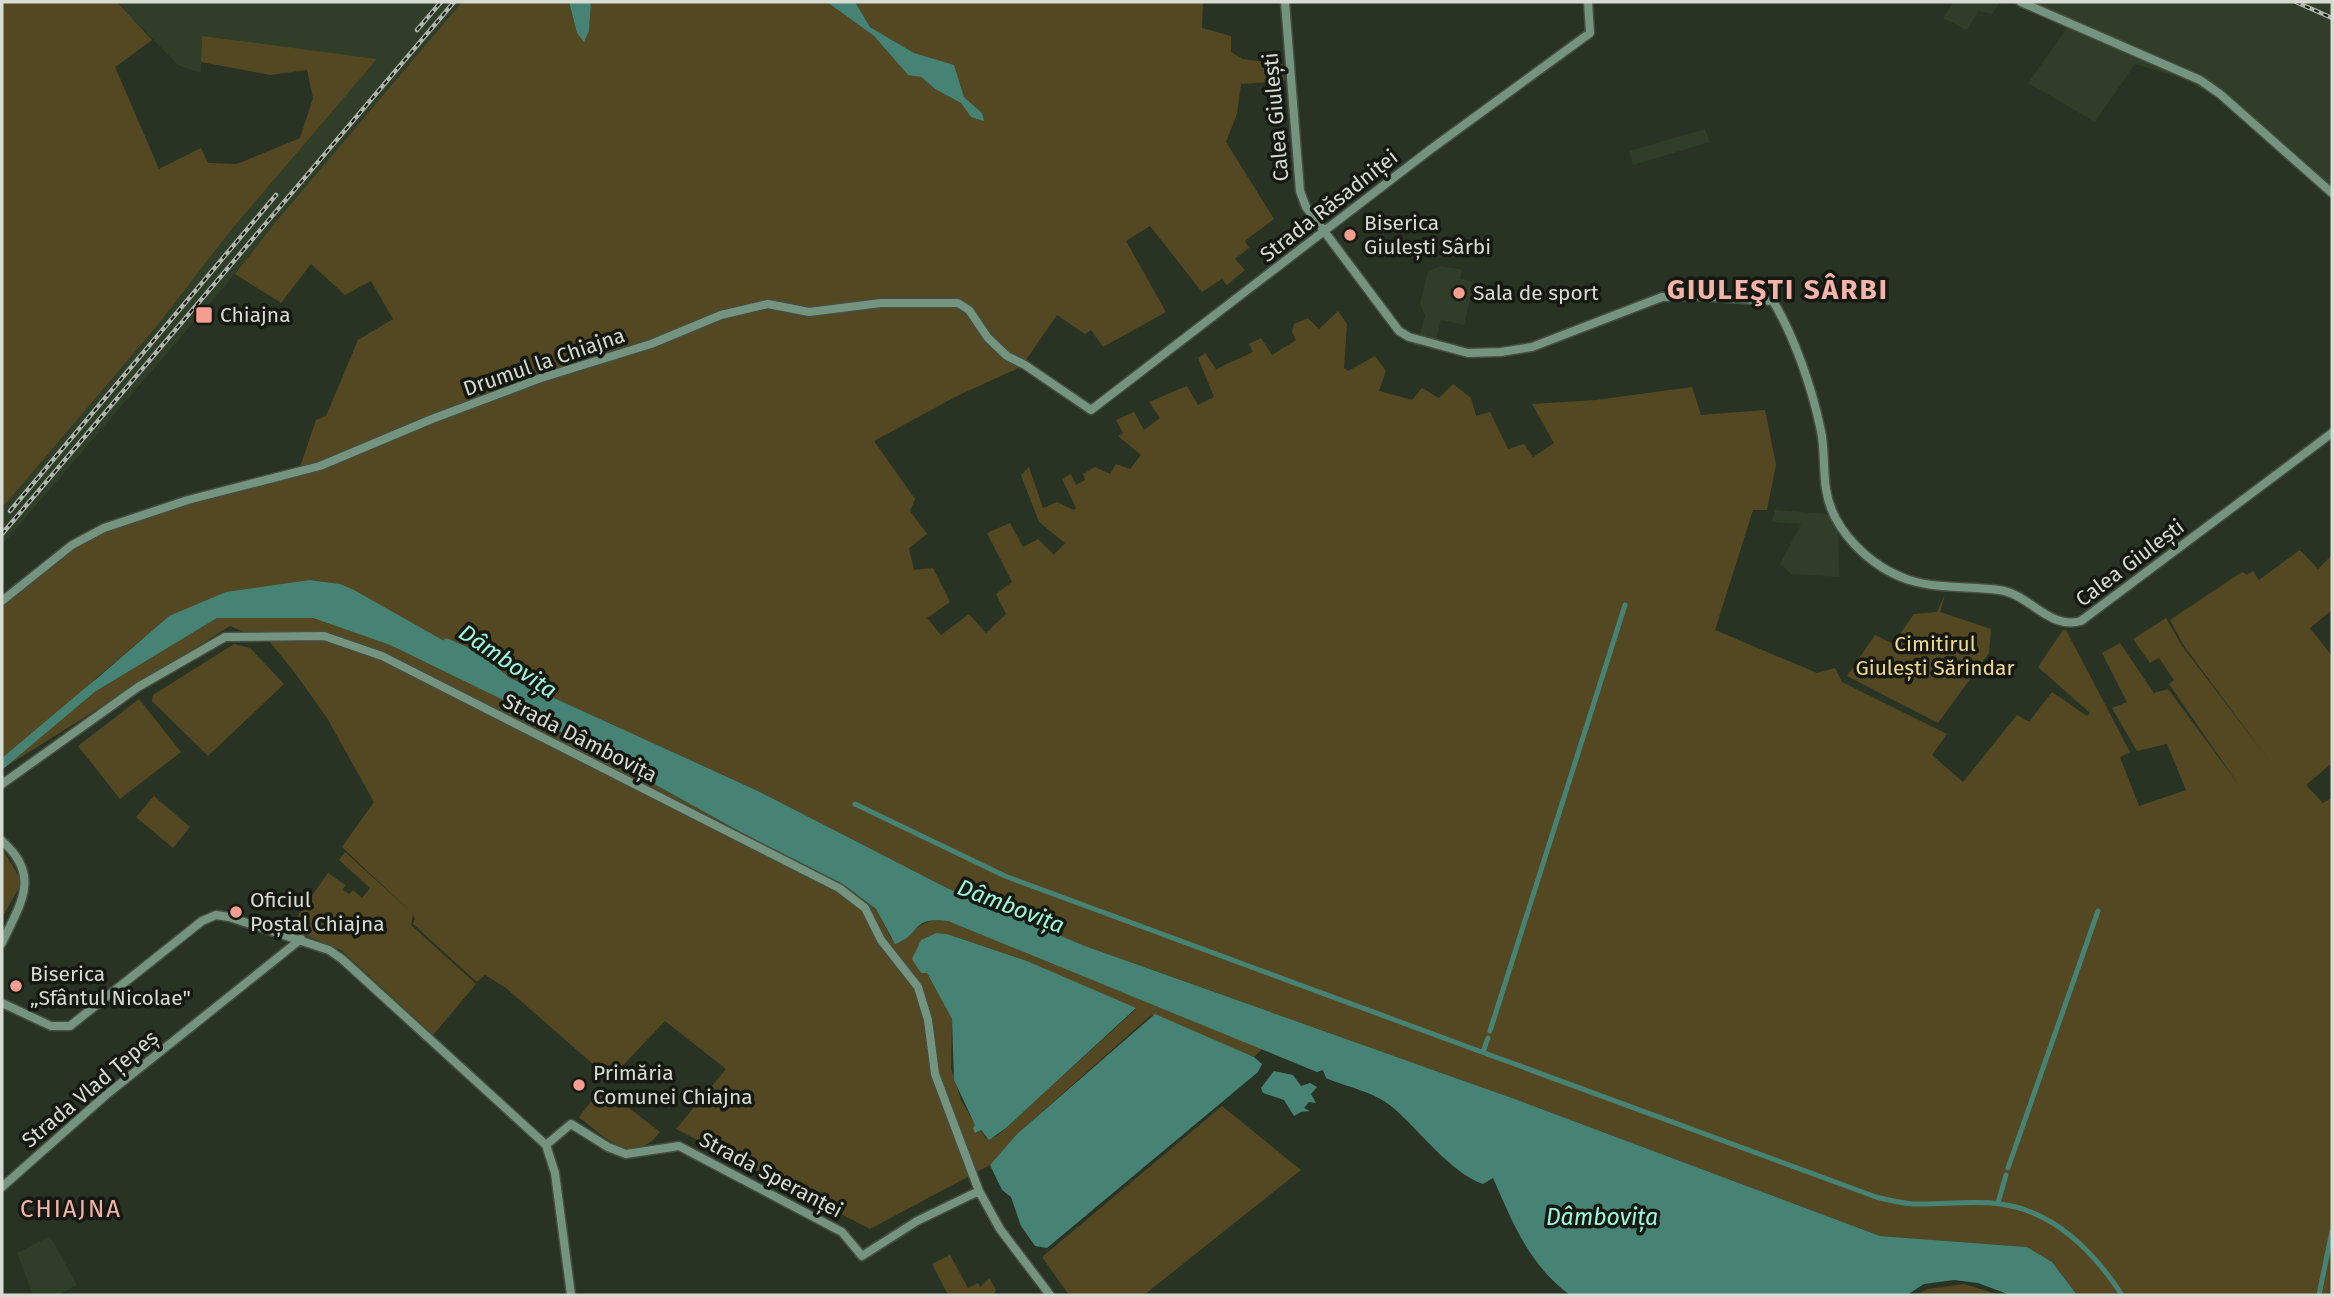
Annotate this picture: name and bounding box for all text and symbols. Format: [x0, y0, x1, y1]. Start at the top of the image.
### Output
street label: Calea Giulești [1257, 51, 1295, 183]
street label: Strada Răsadniței [1255, 144, 1403, 268]
place label: Biserica Giulești Sârbi [1364, 210, 1491, 260]
marker: Biserica Giulești Sârbi [1342, 227, 1358, 243]
district label: GIULEŞTI SÂRBI [1667, 273, 1889, 307]
place label: Sala de sport [1473, 280, 1599, 306]
marker: Sala de sport [1451, 285, 1467, 301]
place label: Chiajna [220, 302, 291, 328]
marker: Chiajna [194, 305, 214, 325]
street label: Drumul la Chiajna [460, 322, 628, 402]
street label: Calea Giulești [2071, 514, 2189, 612]
water label: Dâmbovița [453, 618, 562, 705]
park label: Cimitirul Giulești Sărindar [1855, 631, 2015, 681]
street label: Strada Dâmbovița [498, 688, 662, 788]
water label: Dâmbovița [953, 873, 1068, 940]
place label: Oficiul Poștal Chiajna [250, 887, 385, 937]
marker: Oficiul Poștal Chiajna [228, 904, 244, 920]
place label: Biserica „Sfântul Nicolae" [30, 961, 191, 1011]
marker: Biserica „Sfântul Nicolae" [8, 978, 24, 994]
street label: Strada Vlad Țepeș [17, 1024, 163, 1153]
place label: Primăria Comunei Chiajna [593, 1060, 753, 1110]
marker: Primăria Comunei Chiajna [571, 1077, 587, 1093]
street label: Strada Speranței [695, 1126, 847, 1224]
district label: CHIAJNA [20, 1195, 122, 1223]
water label: Dâmbovița [1546, 1203, 1658, 1232]

